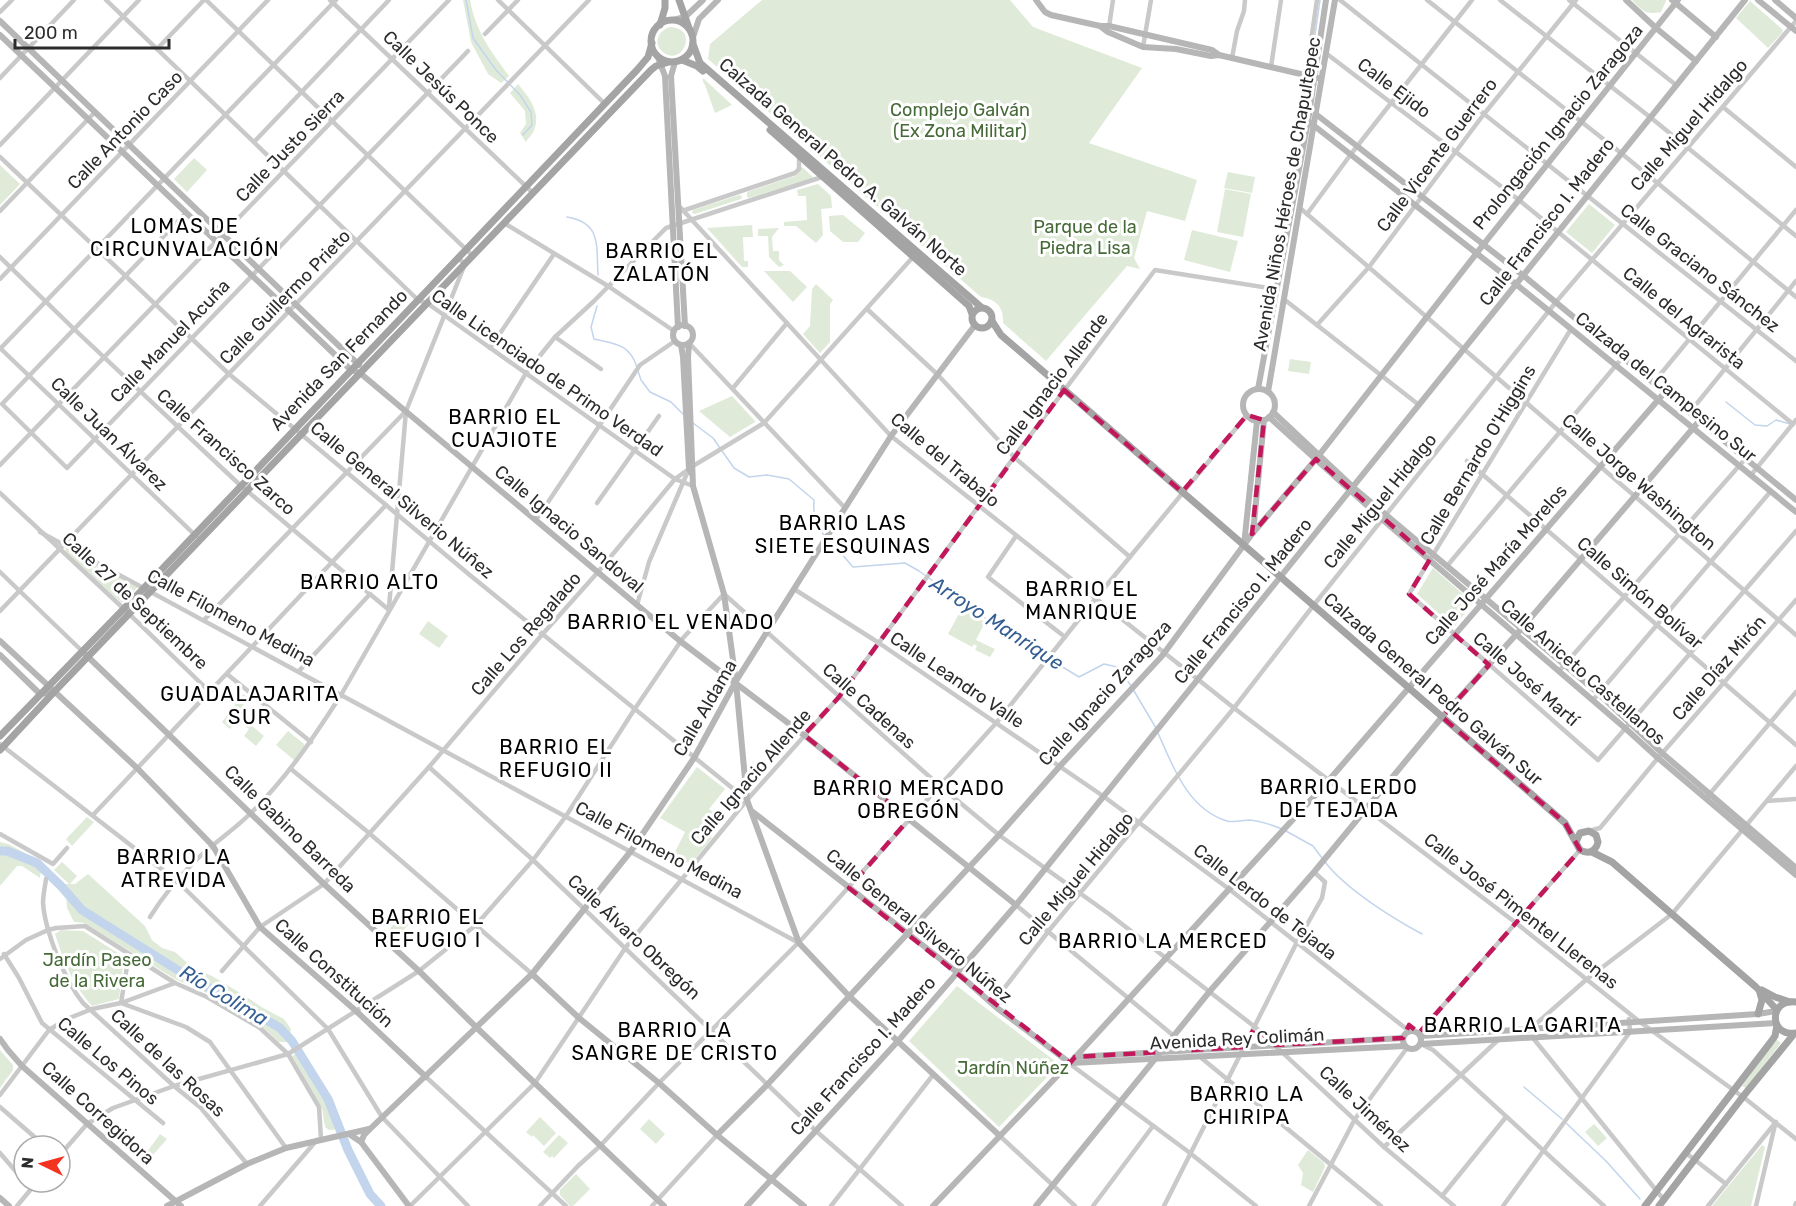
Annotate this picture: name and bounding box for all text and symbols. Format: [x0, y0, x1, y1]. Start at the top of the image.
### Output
scale bar [15, 12, 170, 50]
street label: Prolongación Ignacio Zaragoza [1468, 20, 1648, 234]
text: 200 m [24, 22, 78, 44]
street label: Calle Jesús Ponce [378, 26, 504, 148]
street label: Avenida Niños Héroes de Chapultepec [1248, 35, 1326, 353]
street label: Calzada General Pedro A. Galván Norte [714, 53, 972, 281]
street label: Calle Ejido [1353, 53, 1435, 123]
street label: Calle Miguel Hidalgo [1626, 55, 1752, 195]
street label: Calle Antonio Caso [63, 66, 187, 194]
street label: Calle Vicente Guerrero [1372, 74, 1502, 236]
street label: Calle Justo Sierra [231, 85, 349, 207]
park label: Complejo Galván (Ex Zona Militar) [890, 99, 1030, 142]
street label: Calle Francisco I. Madero [1475, 134, 1619, 310]
street label: Calle Graciano Sánchez [1616, 199, 1784, 337]
district label: LOMAS DE CIRCUNVALACIÓN [90, 214, 280, 261]
park label: Parque de la Piedra Lisa [1033, 216, 1137, 259]
street label: Calle Guillermo Prieto [215, 225, 355, 369]
district label: BARRIO EL ZALATÓN [605, 239, 719, 286]
street label: Calle del Agrarista [1618, 262, 1750, 374]
street label: Calle Manuel Acuña [105, 275, 235, 407]
street label: Calle Licenciado de Primo Verdad [427, 284, 667, 462]
street label: Avenida San Fernando [266, 285, 412, 435]
street label: Calzada del Campesino Sur [1571, 307, 1761, 467]
street label: Calle Ignacio Allende [991, 308, 1113, 460]
street label: Calle Bernardo O'Higgins [1415, 361, 1541, 549]
street label: Calle Juan Álvarez [46, 373, 172, 495]
street label: Calle Francisco Zarco [152, 384, 300, 520]
district label: BARRIO EL CUAJIOTE [448, 405, 562, 452]
street label: Calle del Trabajo [886, 408, 1004, 512]
street label: Calle Jorge Washington [1557, 409, 1721, 555]
street label: Calle General Silverio Núñez [306, 417, 498, 583]
street label: Calle Miguel Hidalgo [1319, 429, 1441, 573]
street label: Calle Ignacio Sandoval [490, 460, 648, 598]
street label: Calle José María Morelos [1420, 480, 1572, 650]
district label: BARRIO LAS SIETE ESQUINAS [755, 511, 931, 558]
street label: Calle Francisco I. Madero [1169, 514, 1317, 688]
street label: Calle 27 de Septiembre [58, 528, 212, 674]
street label: Calle Simón Bolívar [1572, 532, 1708, 654]
street label: Calle Filomeno Medina [143, 564, 319, 672]
street label: Calle Los Regalado [466, 568, 586, 700]
district label: BARRIO ALTO [300, 570, 440, 594]
water label: Arroyo Manrique [925, 570, 1068, 675]
district label: BARRIO EL MANRIQUE [1025, 577, 1139, 624]
street label: Calzada General Pedro Galván Sur [1319, 588, 1547, 790]
street label: Calle Aniceto Castellanos [1496, 594, 1670, 750]
district label: BARRIO EL VENADO [567, 610, 775, 634]
street label: Calle Díaz Mirón [1667, 611, 1771, 725]
street label: Calle Ignacio Zaragoza [1034, 616, 1176, 770]
street label: Calle Leandro Valle [886, 627, 1028, 733]
street label: Calle José Martí [1469, 627, 1585, 732]
street label: Calle Aldama [669, 656, 741, 760]
street label: Calle Cadenas [818, 658, 920, 754]
district label: GUADALAJARITA SUR [160, 682, 340, 729]
street label: Calle Ignacio Allende [686, 705, 816, 849]
district label: BARRIO EL REFUGIO II [499, 735, 613, 782]
street label: Calle Gabino Barreda [220, 761, 360, 897]
district label: BARRIO LERDO DE TEJADA [1260, 775, 1418, 822]
district label: BARRIO MERCADO OBREGÓN [813, 776, 1005, 823]
street label: Calle Filomeno Medina [571, 796, 747, 904]
street label: Calle Miguel Hidalgo [1014, 808, 1138, 950]
street label: Calle José Pimentel Llerenas [1419, 828, 1623, 994]
street label: Calle Lerdo de Tejada [1189, 839, 1341, 965]
street label: Calle General Silverio Núñez [822, 844, 1016, 1008]
district label: BARRIO LA ATREVIDA [117, 845, 231, 892]
street label: Calle Álvaro Obregón [563, 870, 705, 1004]
district label: BARRIO EL REFUGIO I [371, 905, 485, 952]
street label: Calle Constitución [270, 914, 398, 1032]
district label: BARRIO LA MERCED [1058, 929, 1268, 953]
park label: Jardín Paseo de la Rivera [42, 949, 152, 992]
water label: Río Colima [176, 959, 273, 1031]
street label: Calle Francisco I. Madero [786, 972, 940, 1140]
street label: Calle de las Rosas [106, 1004, 230, 1122]
street label: Calle Los Pinos [53, 1012, 163, 1110]
district label: BARRIO LA GARITA [1424, 1013, 1622, 1037]
district label: BARRIO LA SANGRE DE CRISTO [571, 1018, 779, 1065]
street label: Avenida Rey Colimán [1149, 1023, 1325, 1055]
street label: Calle Corregidora [37, 1057, 159, 1169]
park label: Jardín Núñez [957, 1057, 1069, 1079]
street label: Calle Jiménez [1315, 1061, 1415, 1157]
district label: BARRIO LA CHIRIPA [1190, 1082, 1304, 1129]
north arrow [12, 1134, 72, 1194]
text: N [18, 1156, 38, 1169]

